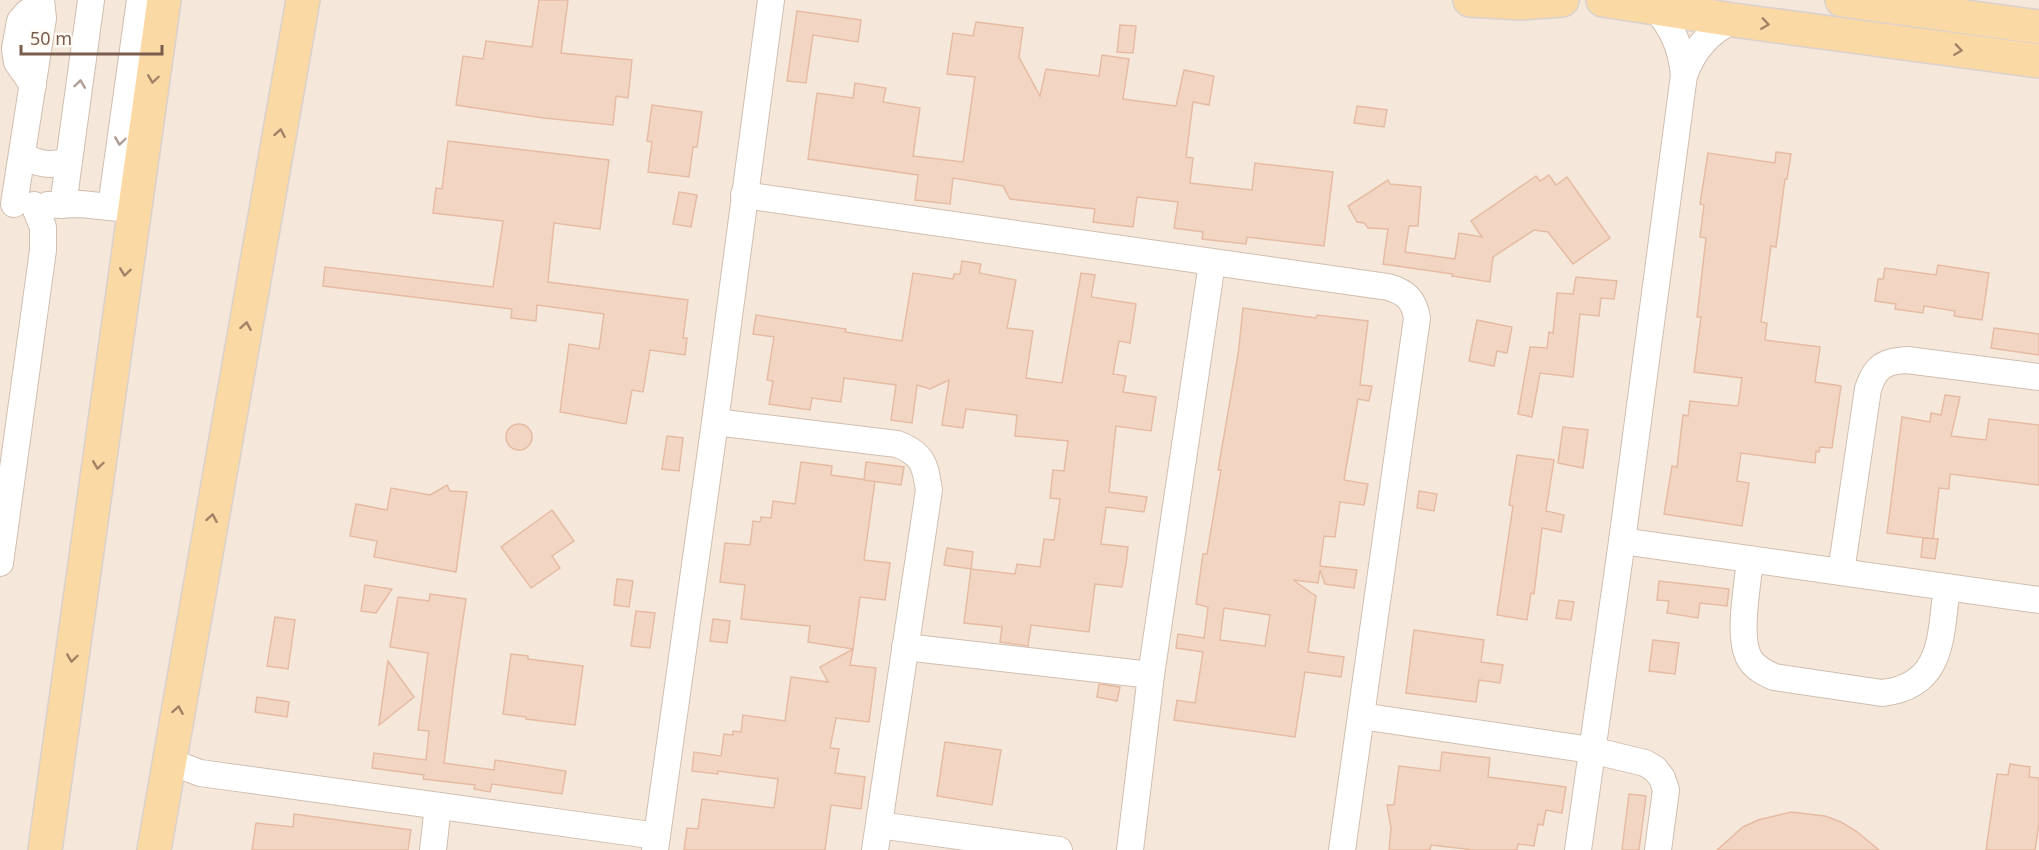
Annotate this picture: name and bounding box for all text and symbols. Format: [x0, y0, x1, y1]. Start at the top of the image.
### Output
one-way arrow [1760, 17, 1769, 30]
scale bar [21, 18, 162, 56]
text: 50 m [30, 26, 72, 50]
one-way arrow [1954, 43, 1963, 55]
one-way arrow [147, 74, 159, 83]
one-way arrow [73, 80, 85, 89]
one-way arrow [273, 129, 285, 138]
one-way arrow [115, 137, 127, 146]
one-way arrow [119, 267, 132, 276]
one-way arrow [239, 321, 252, 331]
one-way arrow [93, 460, 105, 469]
one-way arrow [205, 513, 218, 523]
one-way arrow [66, 653, 78, 663]
one-way arrow [172, 705, 184, 714]

